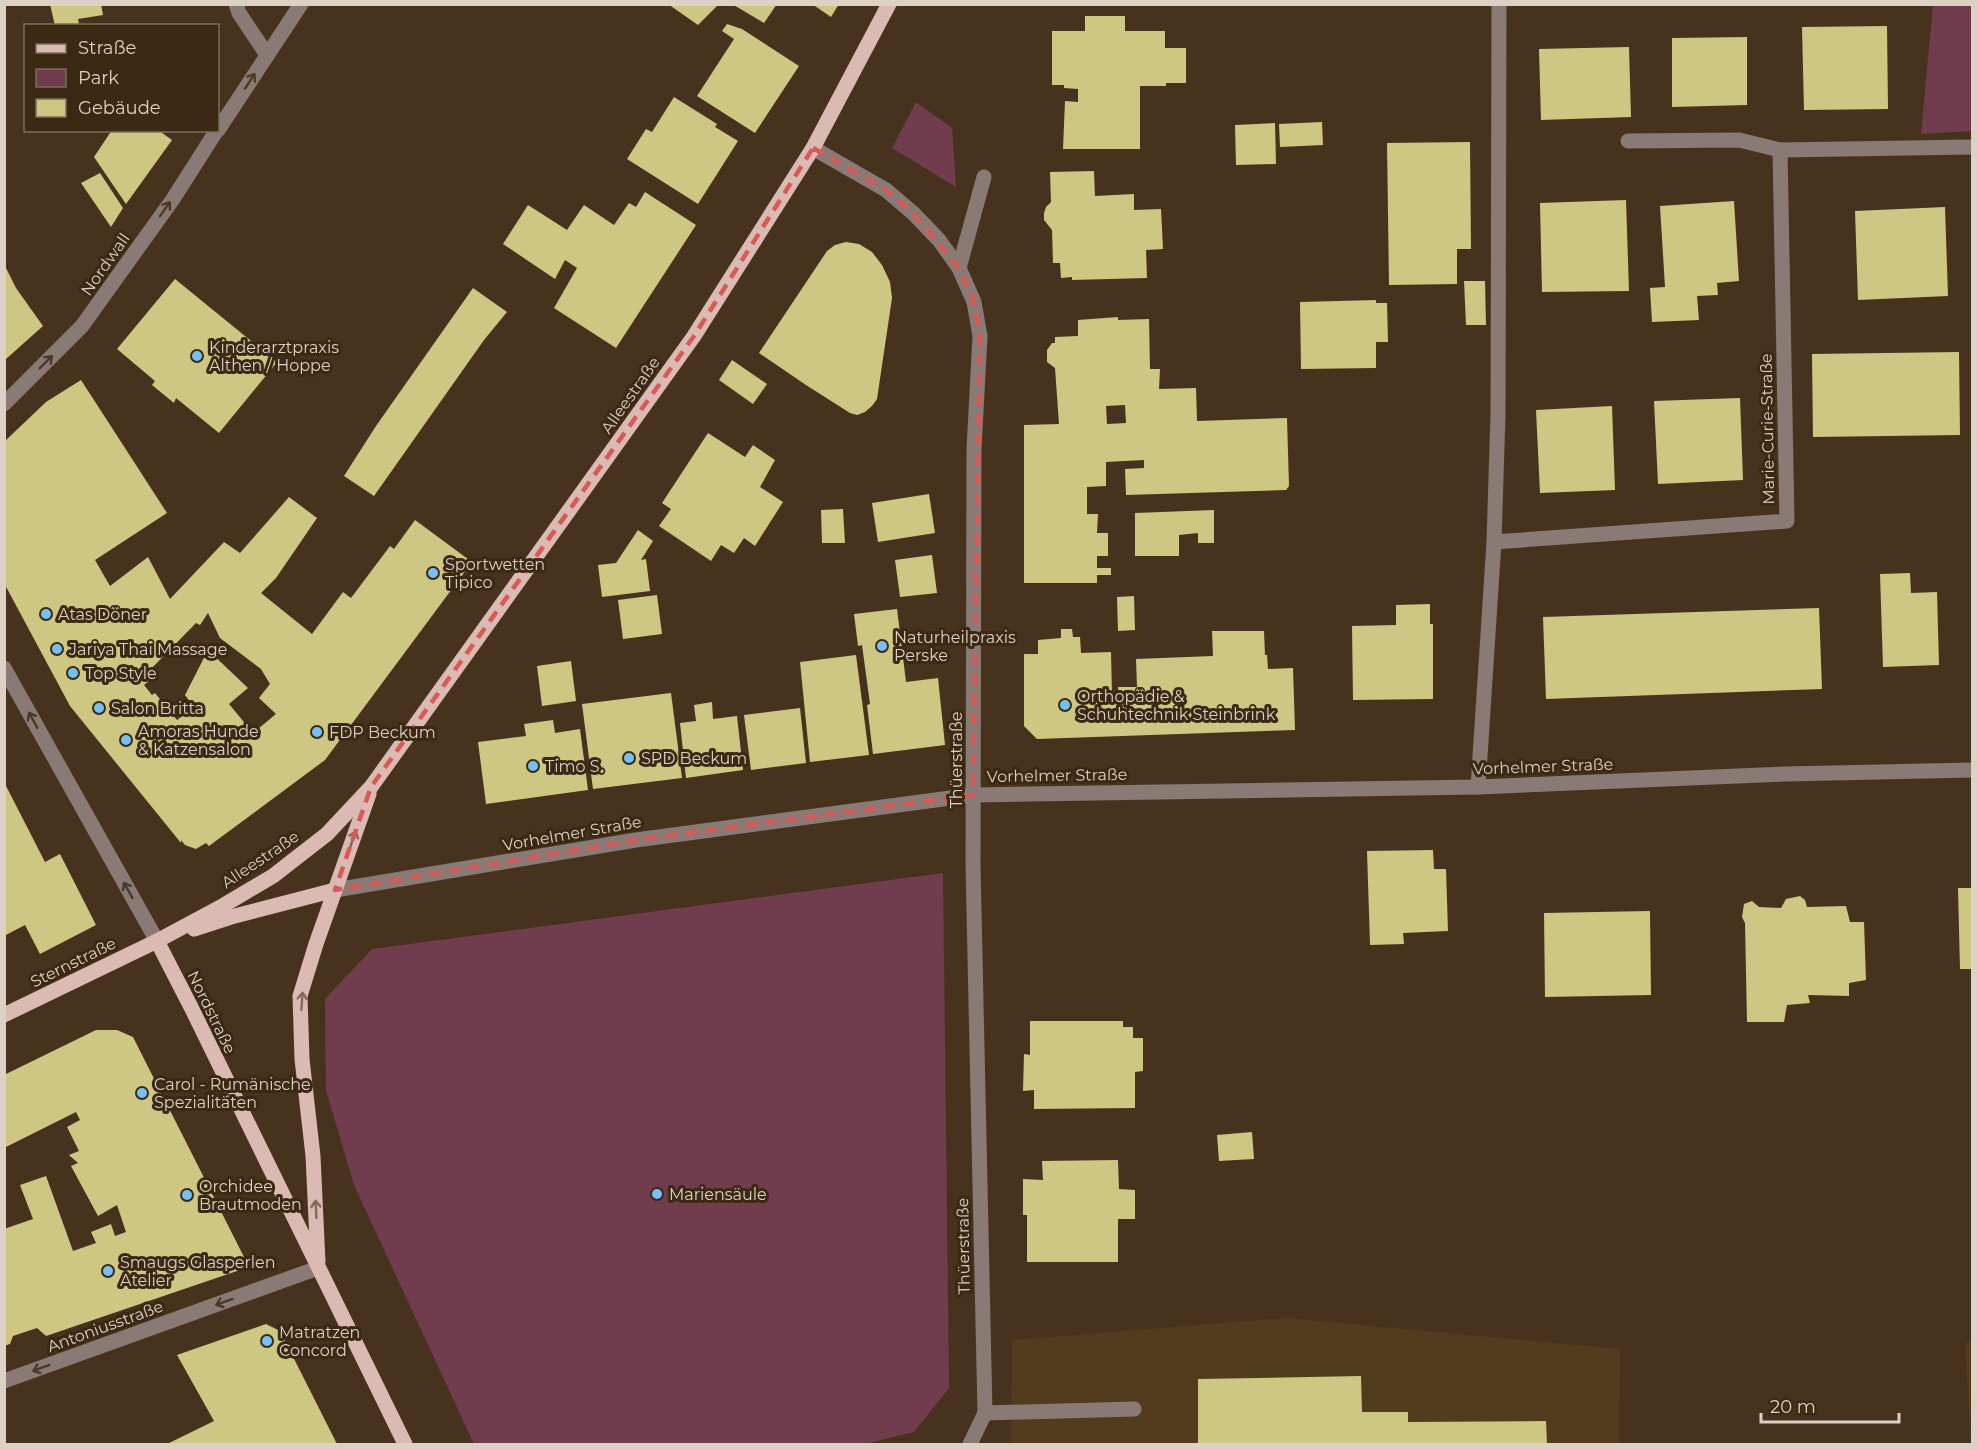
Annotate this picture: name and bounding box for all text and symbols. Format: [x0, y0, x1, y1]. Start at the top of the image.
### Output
legend [24, 24, 219, 132]
text: Straße [78, 37, 137, 59]
text: Park [78, 67, 119, 89]
one-way arrow [244, 73, 256, 90]
text: Gebäude [78, 97, 161, 119]
one-way arrow [159, 201, 172, 217]
street label: Nordwall [77, 229, 134, 299]
place label: Kinderarztpraxis Althen / Hoppe [209, 338, 339, 375]
marker: Kinderarztpraxis Althen / Hoppe [190, 349, 204, 363]
street label: Alleestraße [597, 353, 664, 437]
street label: Marie-Curie-Straße [1757, 353, 1778, 505]
one-way arrow [38, 355, 53, 370]
place label: Sportwetten Tipico [445, 555, 545, 592]
marker: Sportwetten Tipico [426, 566, 440, 580]
place label: Atas Döner [58, 605, 147, 624]
marker: Atas Döner [39, 607, 53, 621]
place label: Naturheilpraxis Perske [894, 628, 1016, 665]
marker: Naturheilpraxis Perske [875, 639, 889, 653]
place label: Jariya Thai Massage [68, 640, 227, 659]
marker: Jariya Thai Massage [50, 642, 64, 656]
place label: Top Style [85, 664, 157, 683]
marker: Top Style [66, 666, 80, 680]
place label: Orthopädie & Schuhtechnik Steinbrink [1077, 687, 1276, 724]
marker: Orthopädie & Schuhtechnik Steinbrink [1058, 698, 1072, 712]
place label: Salon Britta [111, 699, 204, 718]
marker: Salon Britta [92, 701, 106, 715]
one-way arrow [27, 712, 39, 729]
street label: Thüerstraße [947, 712, 966, 808]
place label: Amoras Hunde & Katzensalon [138, 722, 259, 759]
place label: FDP Beckum [329, 723, 436, 742]
marker: FDP Beckum [310, 725, 324, 739]
marker: Amoras Hunde & Katzensalon [119, 733, 133, 747]
place label: SPD Beckum [641, 749, 747, 768]
marker: SPD Beckum [622, 751, 636, 765]
street label: Vorhelmer Straße [1472, 755, 1614, 778]
place label: Timo S. [545, 757, 603, 776]
marker: Timo S. [526, 759, 540, 773]
street label: Vorhelmer Straße [987, 765, 1127, 786]
street label: Vorhelmer Straße [501, 812, 643, 855]
street label: Alleestraße [218, 827, 303, 892]
one-way arrow [349, 830, 360, 849]
one-way arrow [122, 882, 134, 899]
street label: Sternstraße [27, 934, 119, 991]
street label: Nordstraße [183, 968, 240, 1057]
one-way arrow [296, 991, 307, 1011]
place label: Carol - Rumänische Spezialitäten [154, 1075, 311, 1112]
marker: Carol - Rumänische Spezialitäten [135, 1086, 149, 1100]
place label: Orchidee Brautmoden [199, 1177, 302, 1214]
place label: Mariensäule [669, 1185, 767, 1204]
marker: Mariensäule [650, 1187, 664, 1201]
marker: Orchidee Brautmoden [180, 1188, 194, 1202]
street label: Thüerstraße [953, 1197, 974, 1294]
one-way arrow [310, 1200, 321, 1220]
place label: Smaugs Glasperlen Atelier [120, 1253, 275, 1290]
marker: Smaugs Glasperlen Atelier [101, 1264, 115, 1278]
street label: Antoniusstraße [45, 1297, 166, 1356]
one-way arrow [215, 1297, 234, 1308]
place label: Matratzen Concord [279, 1323, 360, 1360]
marker: Matratzen Concord [260, 1334, 274, 1348]
one-way arrow [32, 1364, 50, 1375]
scale bar [1761, 1386, 1899, 1424]
text: 20 m [1770, 1396, 1816, 1418]

